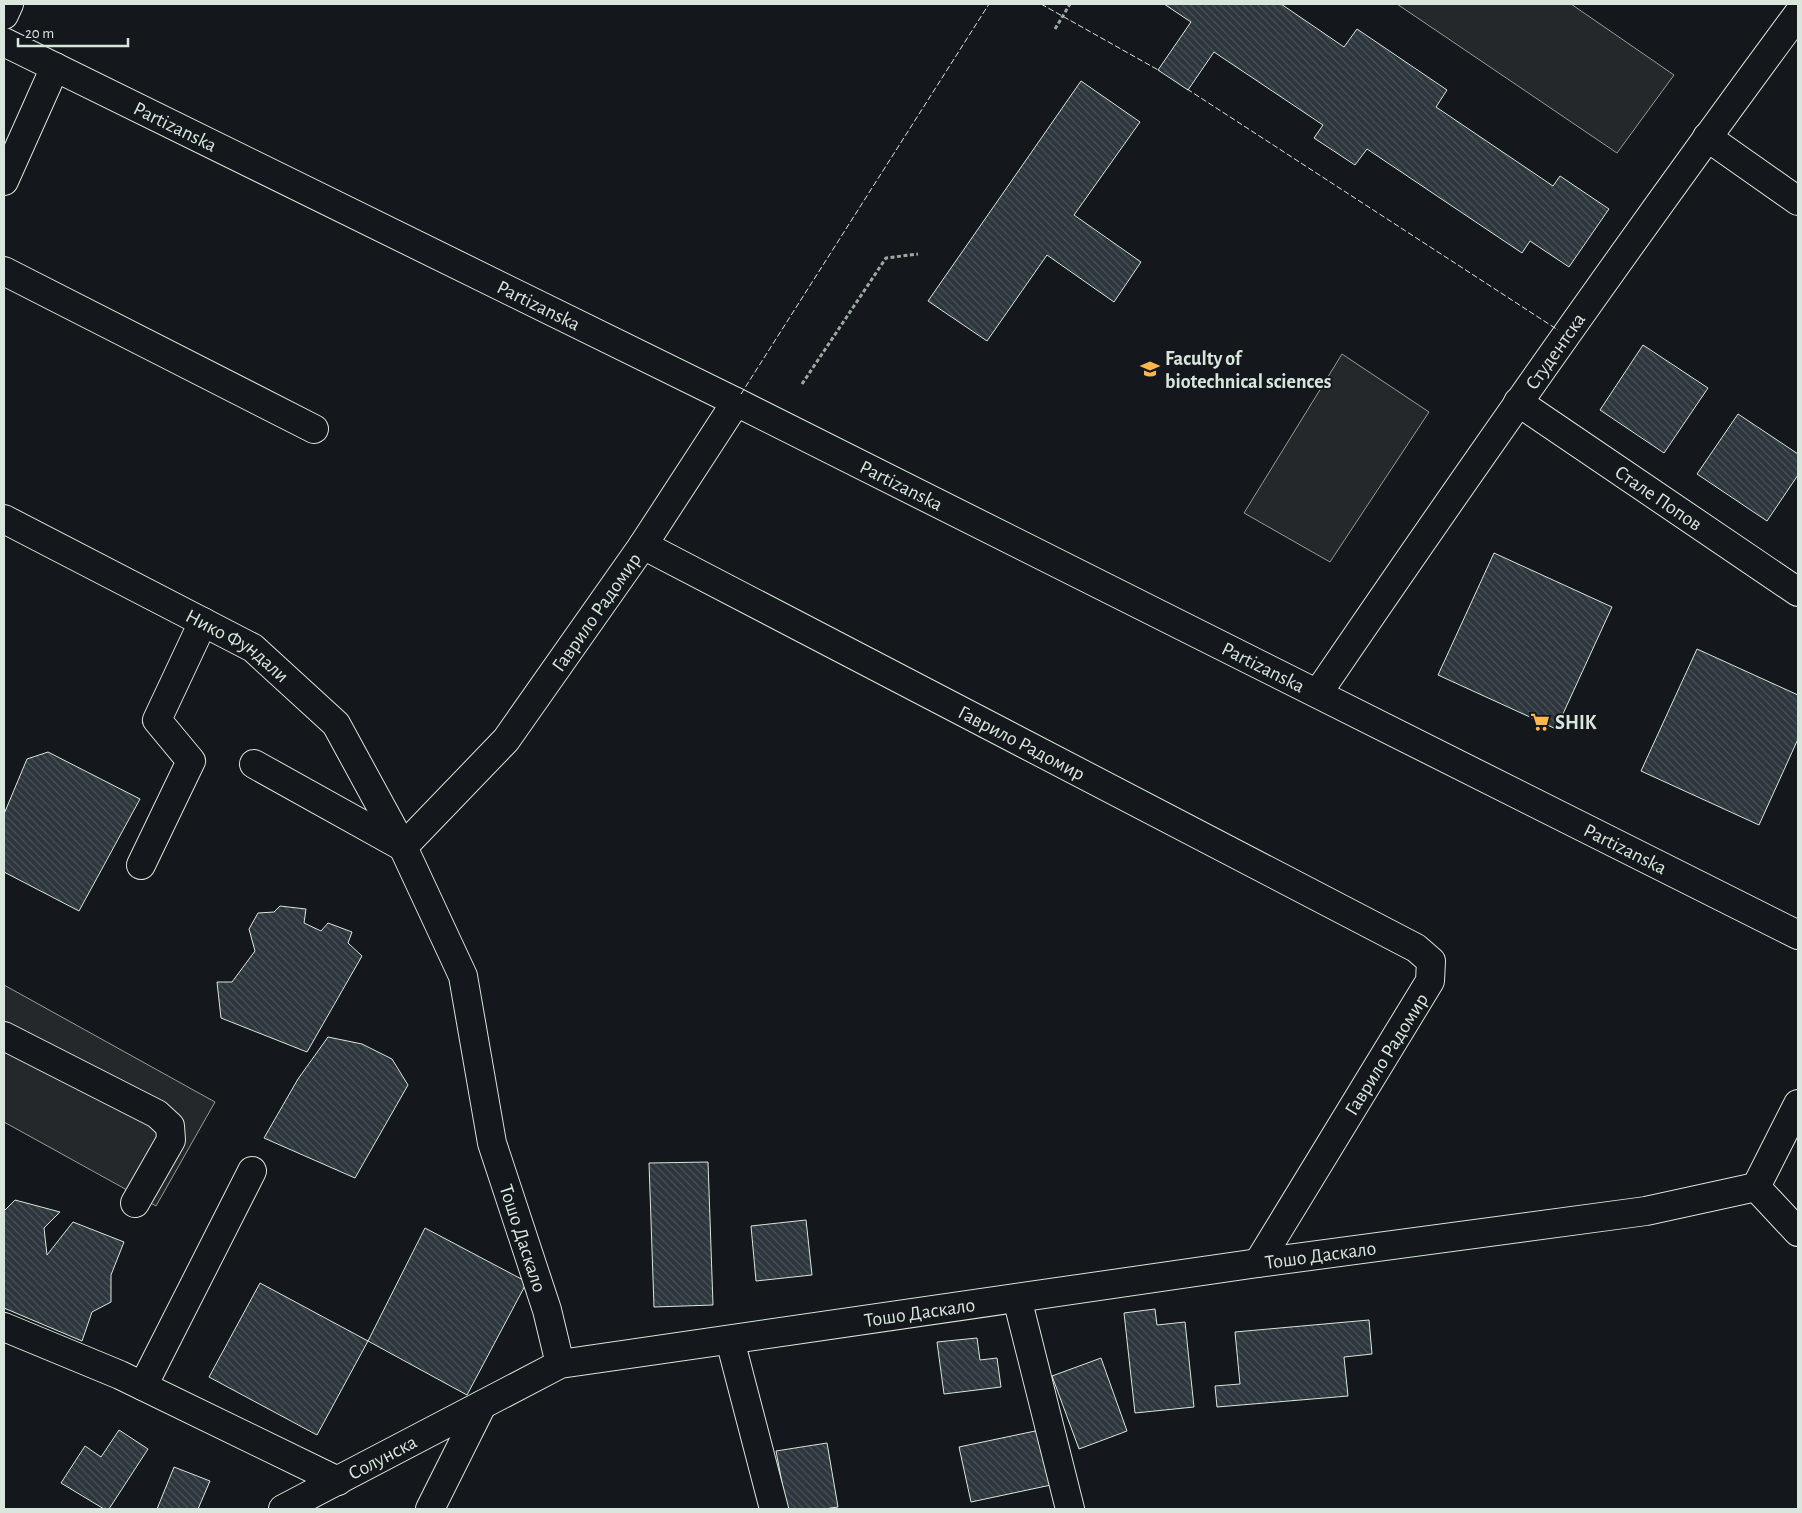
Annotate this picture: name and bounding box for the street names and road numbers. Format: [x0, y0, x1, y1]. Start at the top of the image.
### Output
street label: Partizanska [130, 98, 220, 156]
street label: Partizanska [494, 277, 583, 335]
street label: Студентска [1522, 310, 1589, 394]
street label: Partizanska [857, 457, 946, 515]
street label: Стале Попов [1611, 462, 1705, 535]
street label: Гаврило Радомир [548, 550, 645, 676]
street label: Нико Фундали [182, 606, 292, 687]
street label: Partizanska [1219, 639, 1308, 697]
street label: Гаврило Радомир [955, 702, 1088, 785]
street label: Partizanska [1581, 820, 1670, 878]
street label: Гаврило Радомир [1341, 990, 1432, 1119]
street label: Тошо Даскало [495, 1182, 549, 1295]
street label: Тошо Даскало [1264, 1238, 1377, 1273]
street label: Тошо Даскало [863, 1295, 976, 1331]
street label: Солунска [345, 1432, 420, 1484]

